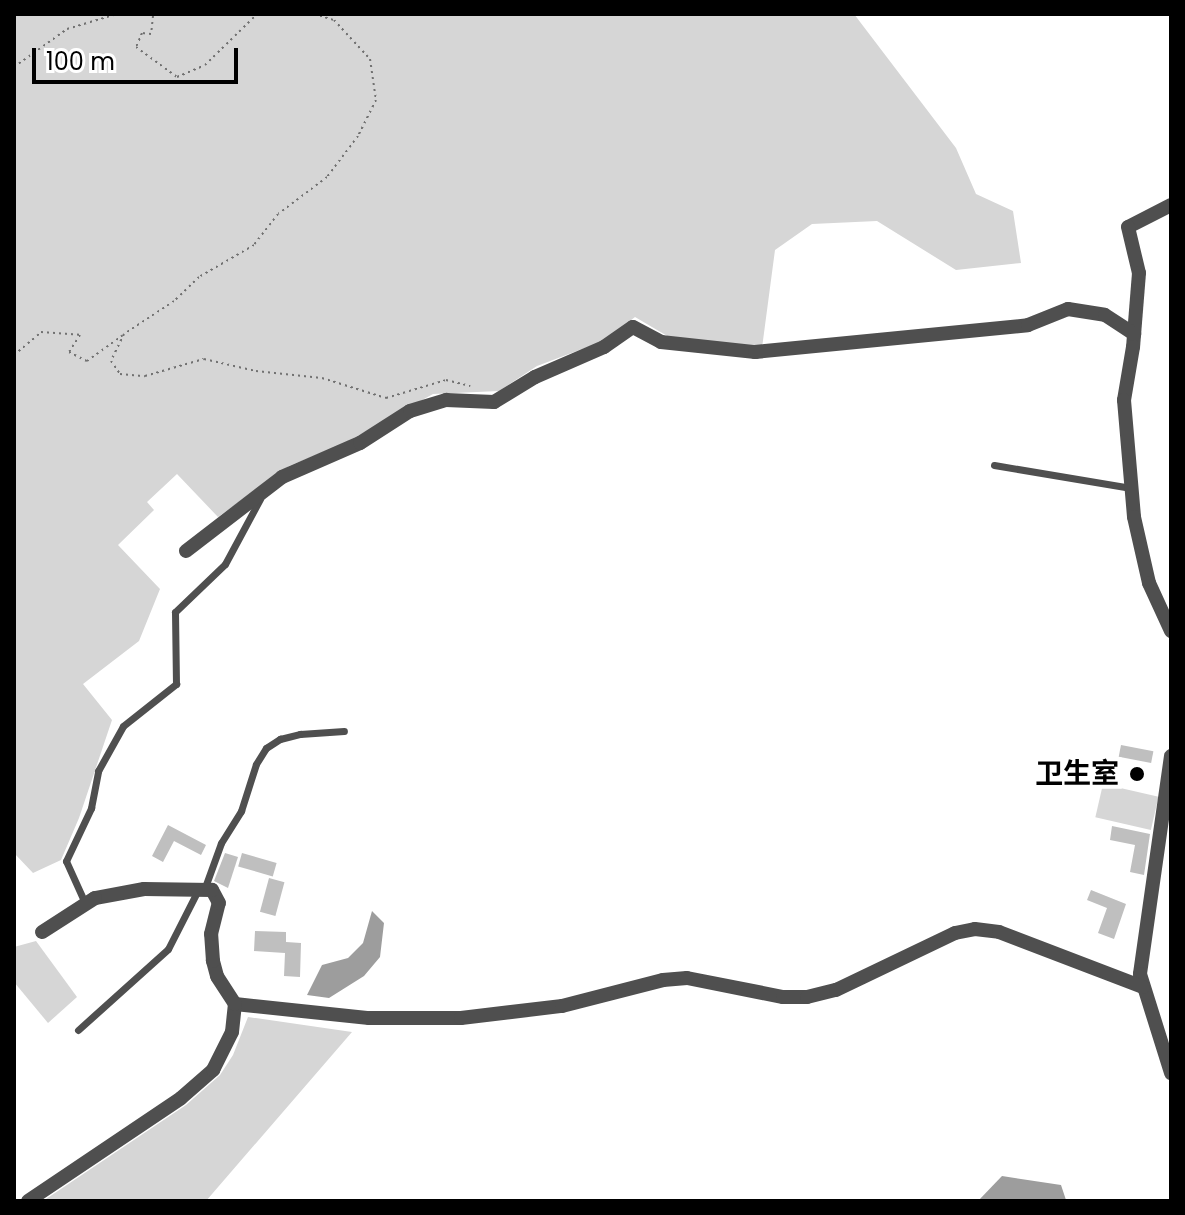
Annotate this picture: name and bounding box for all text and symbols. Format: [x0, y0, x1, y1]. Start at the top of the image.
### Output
scale bar [36, 32, 242, 82]
text: 100 m [46, 45, 115, 78]
place label: 卫生室 [1035, 757, 1119, 791]
marker: 卫生室 [1126, 763, 1148, 785]

